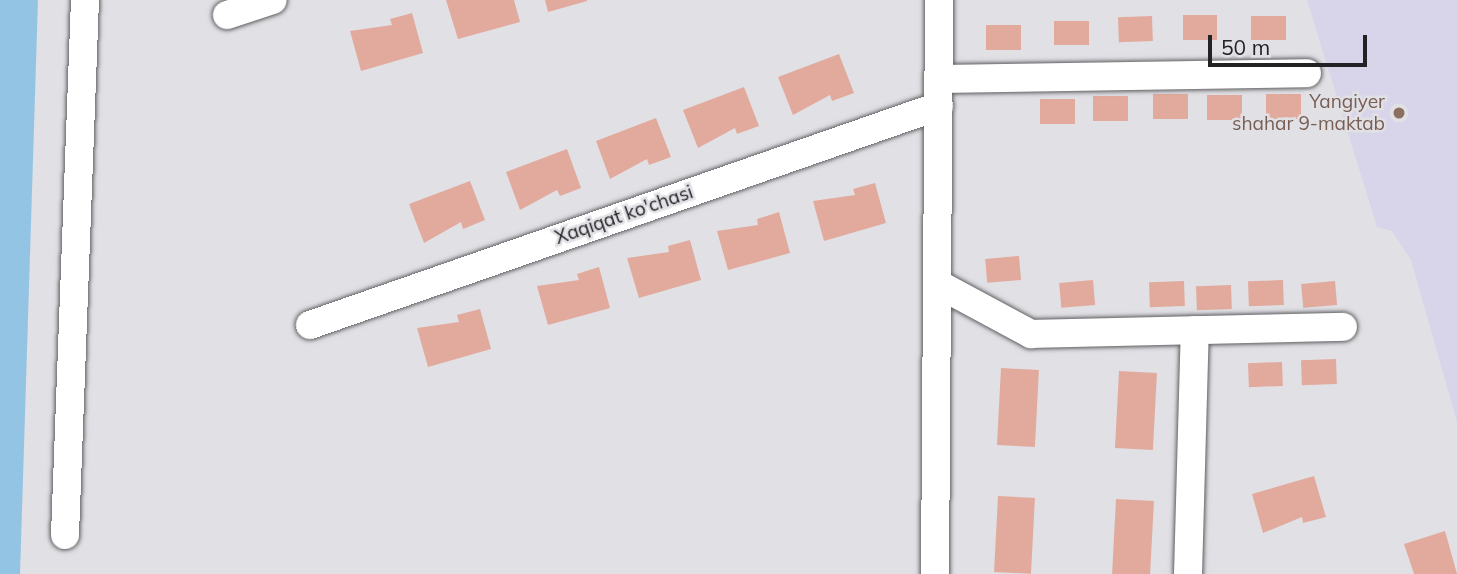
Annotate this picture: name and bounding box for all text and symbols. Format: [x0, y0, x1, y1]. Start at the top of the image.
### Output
scale bar [1212, 21, 1371, 65]
text: 50 m [1221, 34, 1270, 60]
place label: Yangiyer shahar 9-maktab [1232, 91, 1385, 135]
marker: Yangiyer shahar 9-maktab [1391, 105, 1407, 121]
street label: Xaqiqat ko'chasi [552, 181, 696, 249]

